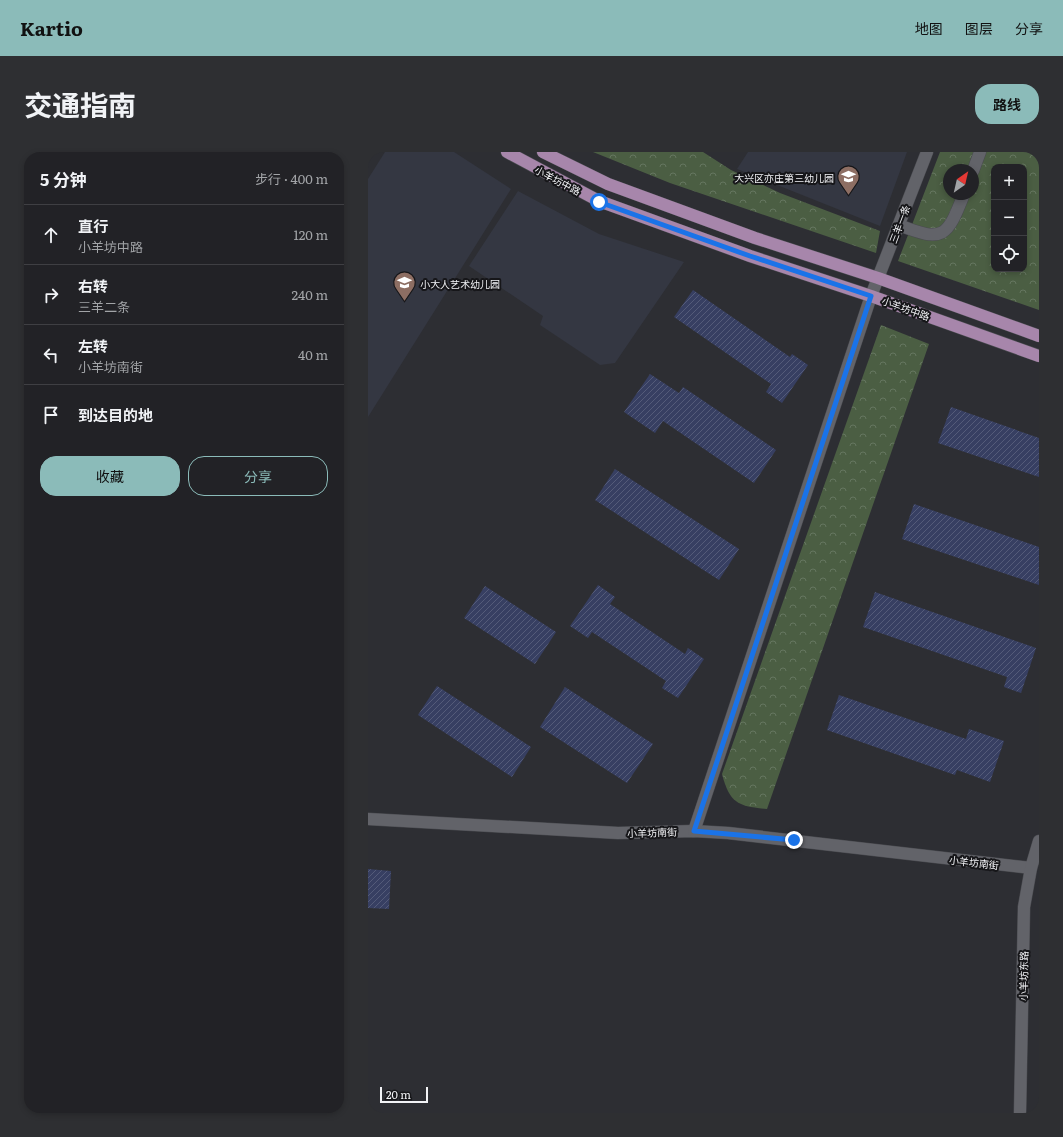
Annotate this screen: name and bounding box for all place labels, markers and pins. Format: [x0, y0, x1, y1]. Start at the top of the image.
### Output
school or university icon: 大兴区亦庄第三幼儿园 [836, 164, 862, 197]
place label: 大兴区亦庄第三幼儿园 [734, 170, 834, 185]
school or university icon: 小大人艺术幼儿园 [391, 270, 417, 303]
place label: 小大人艺术幼儿园 [420, 276, 500, 291]

